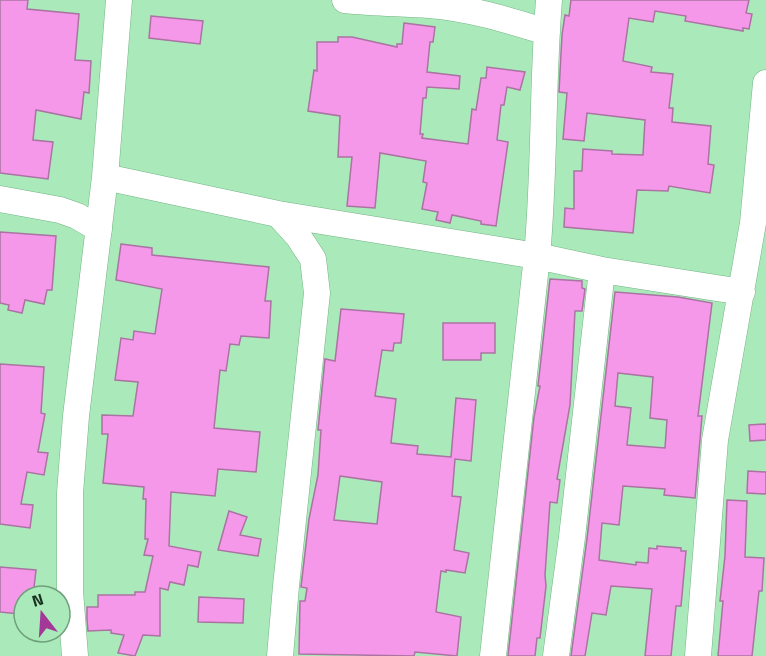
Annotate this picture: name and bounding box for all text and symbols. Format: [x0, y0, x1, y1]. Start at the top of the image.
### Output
north arrow [12, 584, 72, 644]
text: N [29, 587, 46, 613]

